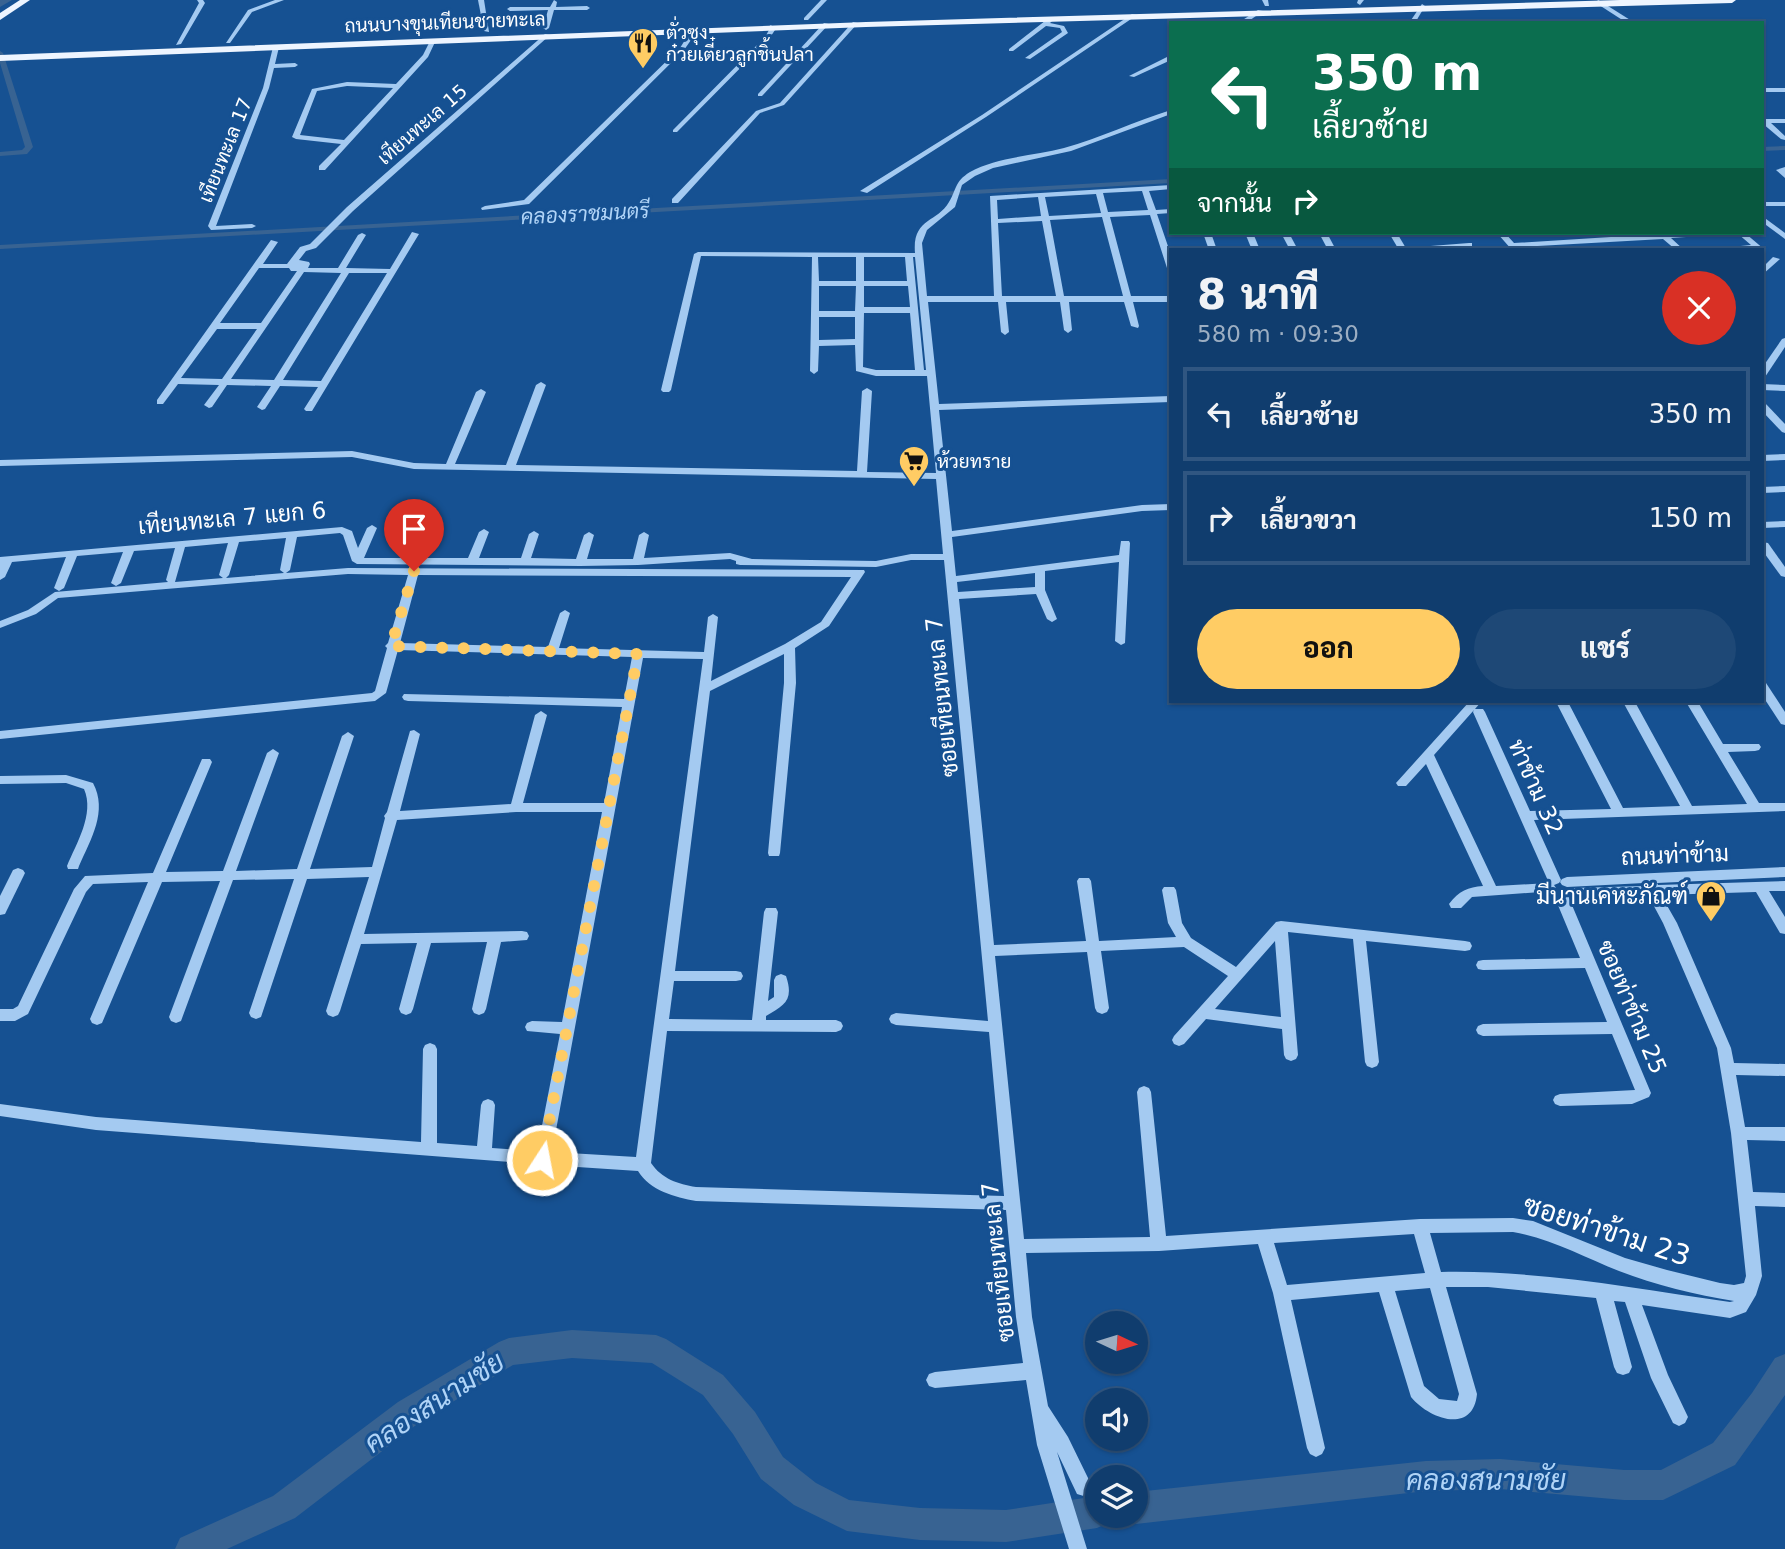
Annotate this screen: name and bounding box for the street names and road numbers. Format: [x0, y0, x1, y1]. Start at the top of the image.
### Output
street label: ถนนบางขุนเทียนชายทะเล [344, 6, 546, 39]
street label: เทียนทะเล 15 [372, 78, 471, 169]
street label: เทียนทะเล 17 [193, 94, 256, 206]
street label: เทียนทะเล 7 แยก 6 [137, 495, 327, 539]
street label: ซอยเทียนทะเล 7 [919, 616, 963, 778]
street label: ท่าข้าม 32 [1503, 734, 1570, 839]
street label: ถนนท่าข้าม [1621, 838, 1729, 870]
street label: ซอยท่าข้าม 25 [1592, 936, 1674, 1078]
street label: ซอยเทียนทะเล 7 [975, 1181, 1019, 1343]
street label: ซอยท่าข้าม 23 [1519, 1186, 1695, 1273]

